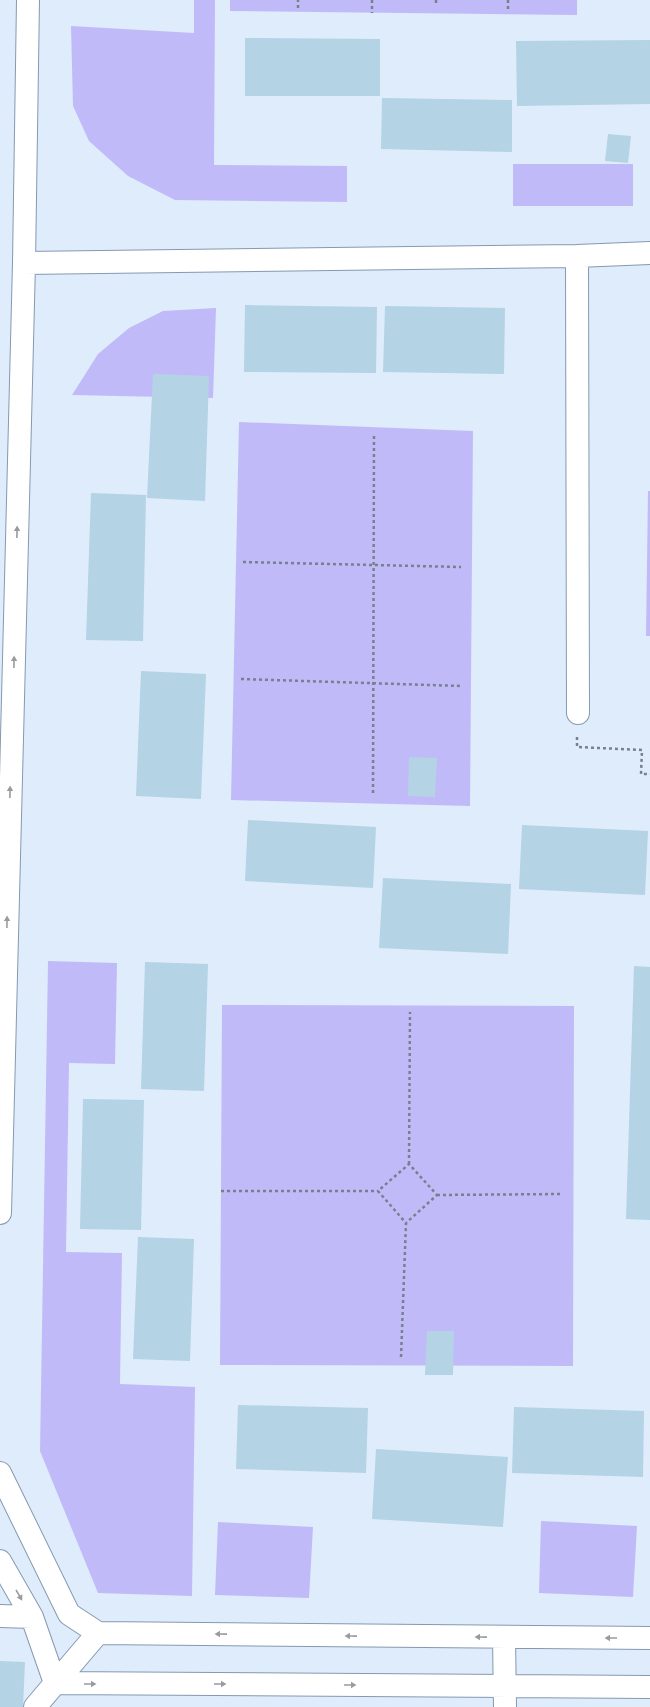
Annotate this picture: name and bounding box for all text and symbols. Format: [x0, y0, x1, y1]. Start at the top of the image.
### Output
one-way arrow [14, 525, 20, 538]
one-way arrow [10, 656, 17, 668]
one-way arrow [7, 786, 14, 798]
one-way arrow [4, 915, 10, 928]
one-way arrow [16, 1589, 23, 1601]
one-way arrow [214, 1631, 227, 1637]
one-way arrow [344, 1633, 357, 1639]
one-way arrow [474, 1634, 487, 1640]
one-way arrow [604, 1635, 617, 1641]
one-way arrow [84, 1681, 97, 1687]
one-way arrow [214, 1681, 227, 1687]
one-way arrow [344, 1682, 357, 1688]

